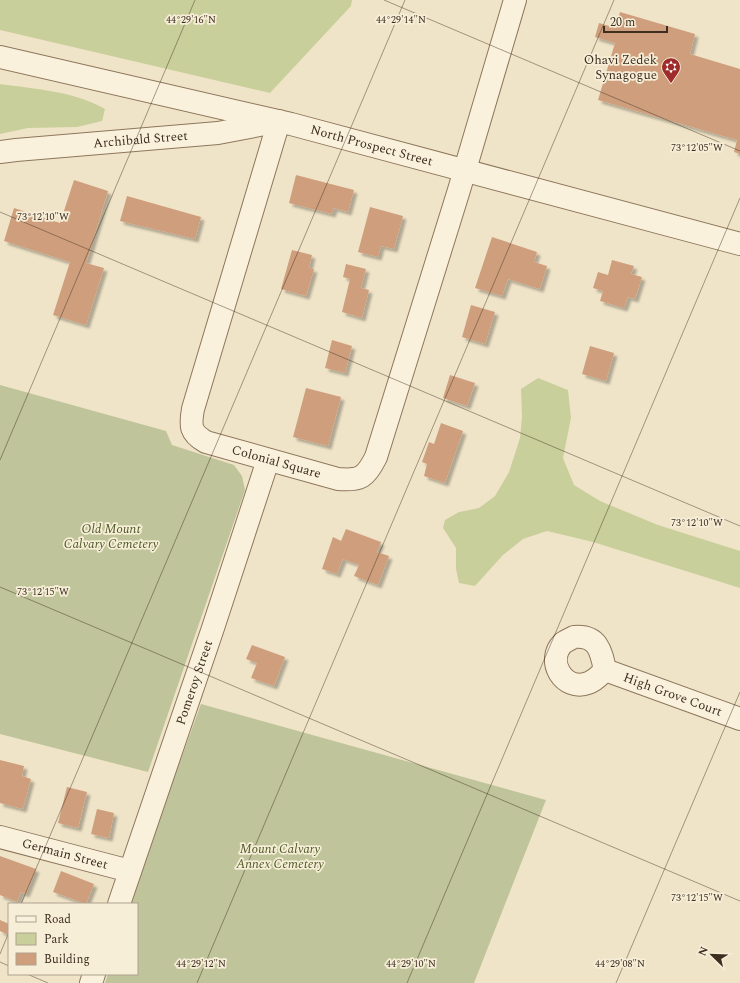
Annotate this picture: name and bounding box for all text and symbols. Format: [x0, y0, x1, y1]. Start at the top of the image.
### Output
scale bar [604, 8, 667, 34]
text: 44°29'16"N [166, 12, 216, 28]
text: 44°29'14"N [376, 12, 426, 28]
text: 20 m [610, 13, 635, 32]
place label: Ohavi Zedek Synagogue [584, 50, 657, 85]
synagogue icon: Ohavi Zedek Synagogue [660, 56, 682, 84]
street label: North Prospect Street [308, 120, 435, 172]
street label: Archibald Street [92, 126, 189, 153]
text: 73°12'05"W [671, 140, 723, 156]
text: 73°12'10"W [17, 209, 69, 225]
street label: Colonial Square [229, 440, 323, 484]
text: 73°12'10"W [671, 515, 723, 531]
park label: Old Mount Calvary Cemetery [64, 519, 158, 554]
text: 73°12'15"W [17, 584, 69, 600]
street label: Pomeroy Street [171, 637, 218, 728]
street label: High Grove Court [620, 667, 725, 722]
street label: Germain Street [20, 833, 110, 875]
park label: Mount Calvary Annex Cemetery [235, 839, 324, 874]
text: 73°12'15"W [671, 890, 723, 906]
legend [8, 903, 138, 975]
text: Road [44, 910, 71, 929]
text: Park [44, 930, 69, 949]
north arrow [692, 935, 732, 975]
text: N [694, 944, 713, 959]
text: Building [44, 950, 90, 969]
text: 44°29'12"N [176, 956, 226, 972]
text: 44°29'10"N [386, 956, 436, 972]
text: 44°29'08"N [595, 956, 645, 972]

